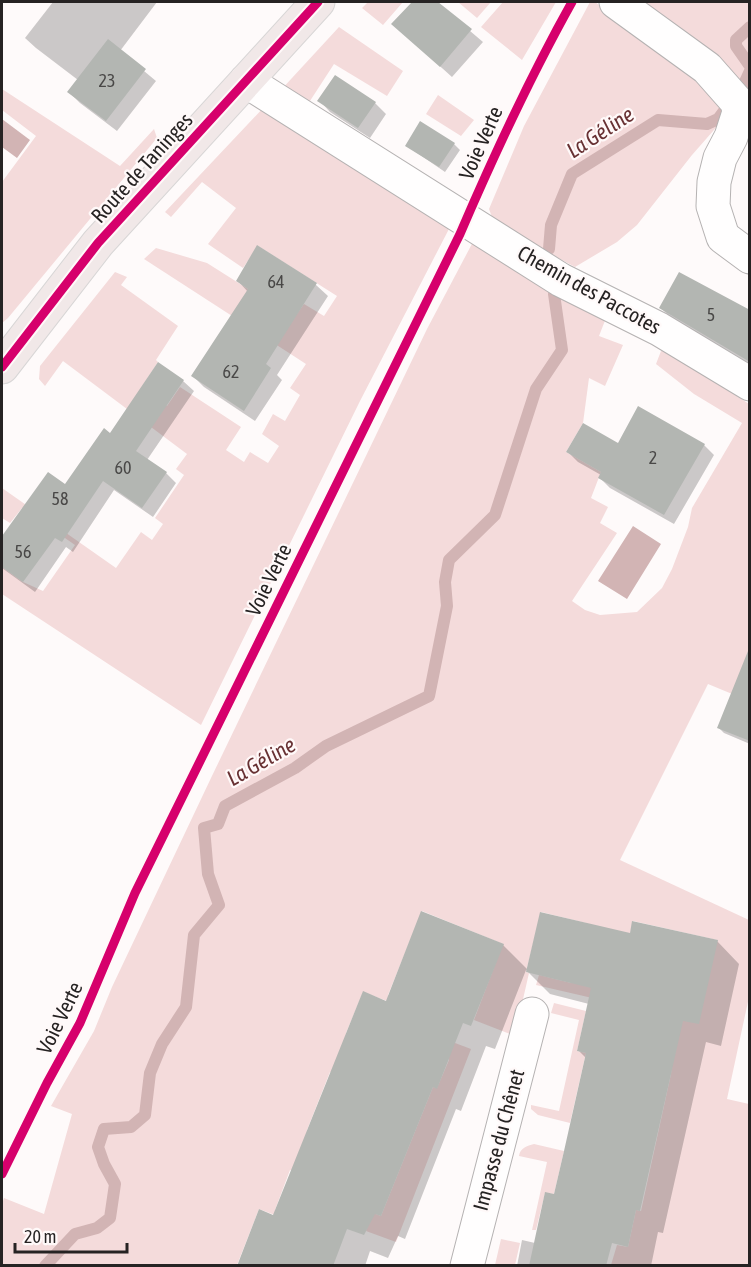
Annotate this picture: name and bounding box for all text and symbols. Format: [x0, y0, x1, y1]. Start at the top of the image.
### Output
house number: 23 [99, 70, 115, 91]
water label: La Géline [561, 101, 639, 163]
street label: Voie Verte [453, 102, 507, 183]
street label: Route de Taninges [86, 108, 197, 227]
street label: Chemin des Paccotes [514, 240, 665, 338]
house number: 64 [268, 271, 284, 292]
house number: 5 [707, 304, 715, 325]
house number: 62 [223, 361, 239, 382]
house number: 2 [649, 447, 657, 468]
house number: 60 [115, 457, 131, 478]
house number: 58 [52, 488, 68, 509]
street label: Voie Verte [240, 540, 296, 620]
house number: 56 [15, 541, 31, 562]
water label: La Géline [222, 731, 300, 791]
street label: Voie Verte [31, 978, 87, 1058]
street label: Impasse du Chênet [468, 1066, 528, 1213]
scale bar [15, 1216, 128, 1254]
text: 20 m [24, 1226, 56, 1247]

